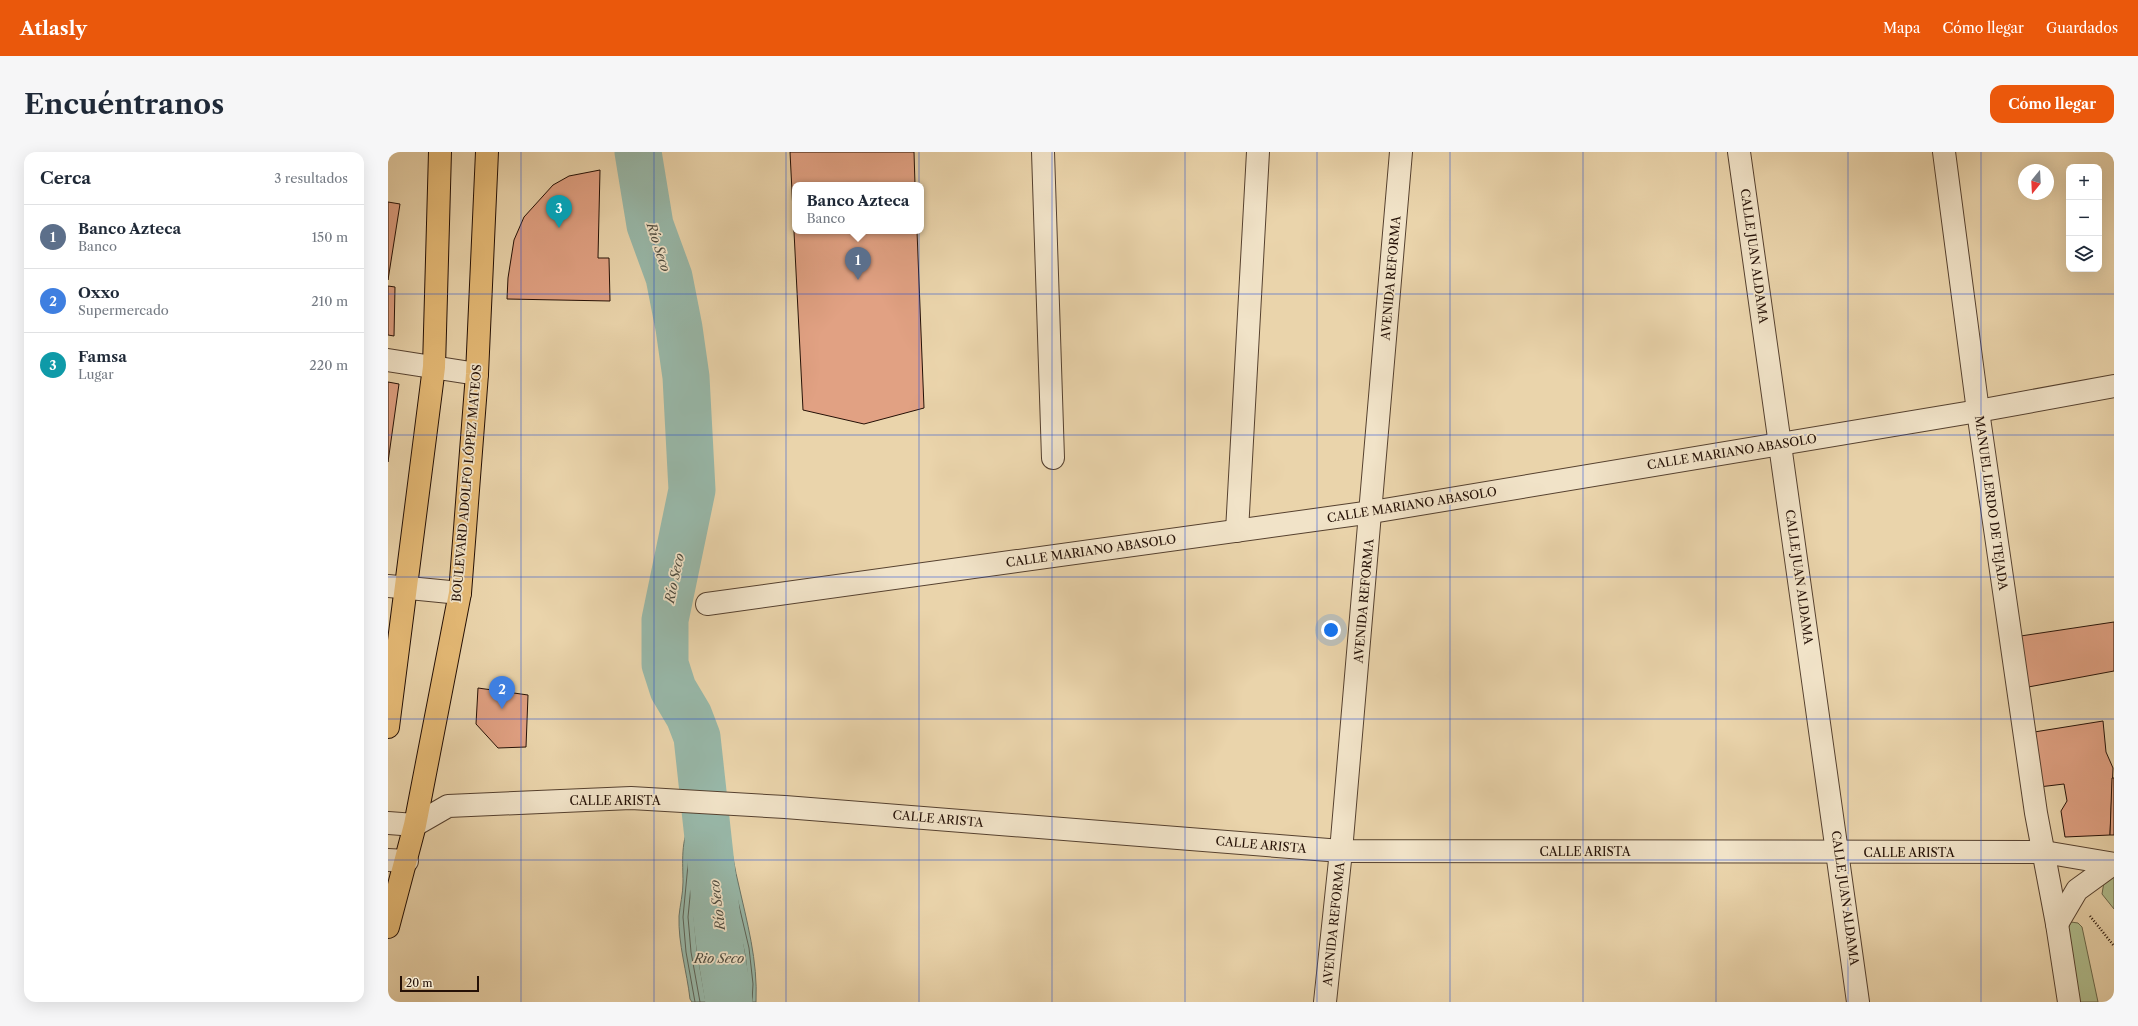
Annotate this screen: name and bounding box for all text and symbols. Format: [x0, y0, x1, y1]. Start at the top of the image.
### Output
text: Atlasly [20, 17, 87, 40]
text: Mapa [1883, 19, 1920, 37]
text: Cómo llegar [1942, 19, 2024, 37]
text: Guardados [2046, 19, 2118, 37]
button: Cómo llegar [1990, 85, 2114, 123]
text: Encuéntranos [24, 87, 224, 121]
north arrow [2018, 164, 2054, 200]
map controls [2066, 164, 2102, 272]
button: + [2066, 164, 2102, 200]
text: Cerca [40, 168, 91, 188]
text: 3 resultados [274, 170, 348, 186]
popup [792, 182, 924, 234]
street label: CALLE JUAN ALDAMA [1738, 188, 1772, 325]
text: Banco Azteca [806, 191, 910, 210]
pin: 3 [546, 195, 572, 228]
button: − [2066, 200, 2102, 236]
text: Banco [806, 210, 845, 226]
street label: AVENIDA REFORMA [1378, 214, 1404, 342]
text: Banco Azteca [78, 219, 181, 238]
water label: Río Seco [643, 220, 674, 273]
text: 1 [50, 229, 56, 245]
text: 150 m [312, 229, 348, 245]
button: layers [2066, 236, 2102, 272]
text: Banco [78, 238, 117, 254]
pin: 1 [845, 247, 871, 280]
text: Oxxo [78, 283, 119, 302]
text: 2 [49, 293, 57, 309]
text: 210 m [311, 293, 348, 309]
text: Supermercado [78, 302, 169, 318]
text: Famsa [78, 347, 127, 366]
text: 3 [49, 357, 57, 373]
text: 220 m [309, 357, 348, 373]
street label: BOULEVARD ADOLFO LÓPEZ MATEOS [448, 363, 484, 602]
text: Lugar [78, 366, 114, 382]
street label: MANUEL LERDO DE TEJADA [1972, 415, 2011, 592]
street label: CALLE MARIANO ABASOLO [1646, 431, 1818, 472]
street label: CALLE MARIANO ABASOLO [1326, 484, 1498, 525]
street label: CALLE JUAN ALDAMA [1783, 509, 1817, 646]
street label: CALLE MARIANO ABASOLO [1005, 531, 1177, 570]
street label: AVENIDA REFORMA [1351, 537, 1377, 665]
water label: Río Seco [661, 552, 687, 605]
your location [1321, 620, 1341, 640]
pin: 2 [489, 676, 515, 709]
street label: CALLE ARISTA [569, 793, 662, 808]
street label: CALLE ARISTA [892, 807, 985, 830]
street label: CALLE JUAN ALDAMA [1829, 830, 1863, 967]
street label: CALLE ARISTA [1215, 833, 1308, 856]
street label: CALLE ARISTA [1539, 844, 1632, 859]
street label: CALLE ARISTA [1863, 845, 1956, 860]
street label: AVENIDA REFORMA [1319, 860, 1348, 988]
water label: Río Seco [706, 879, 728, 932]
water label: Rio Seco [693, 950, 744, 966]
scale bar [400, 974, 479, 993]
text: 20 m [406, 976, 432, 990]

